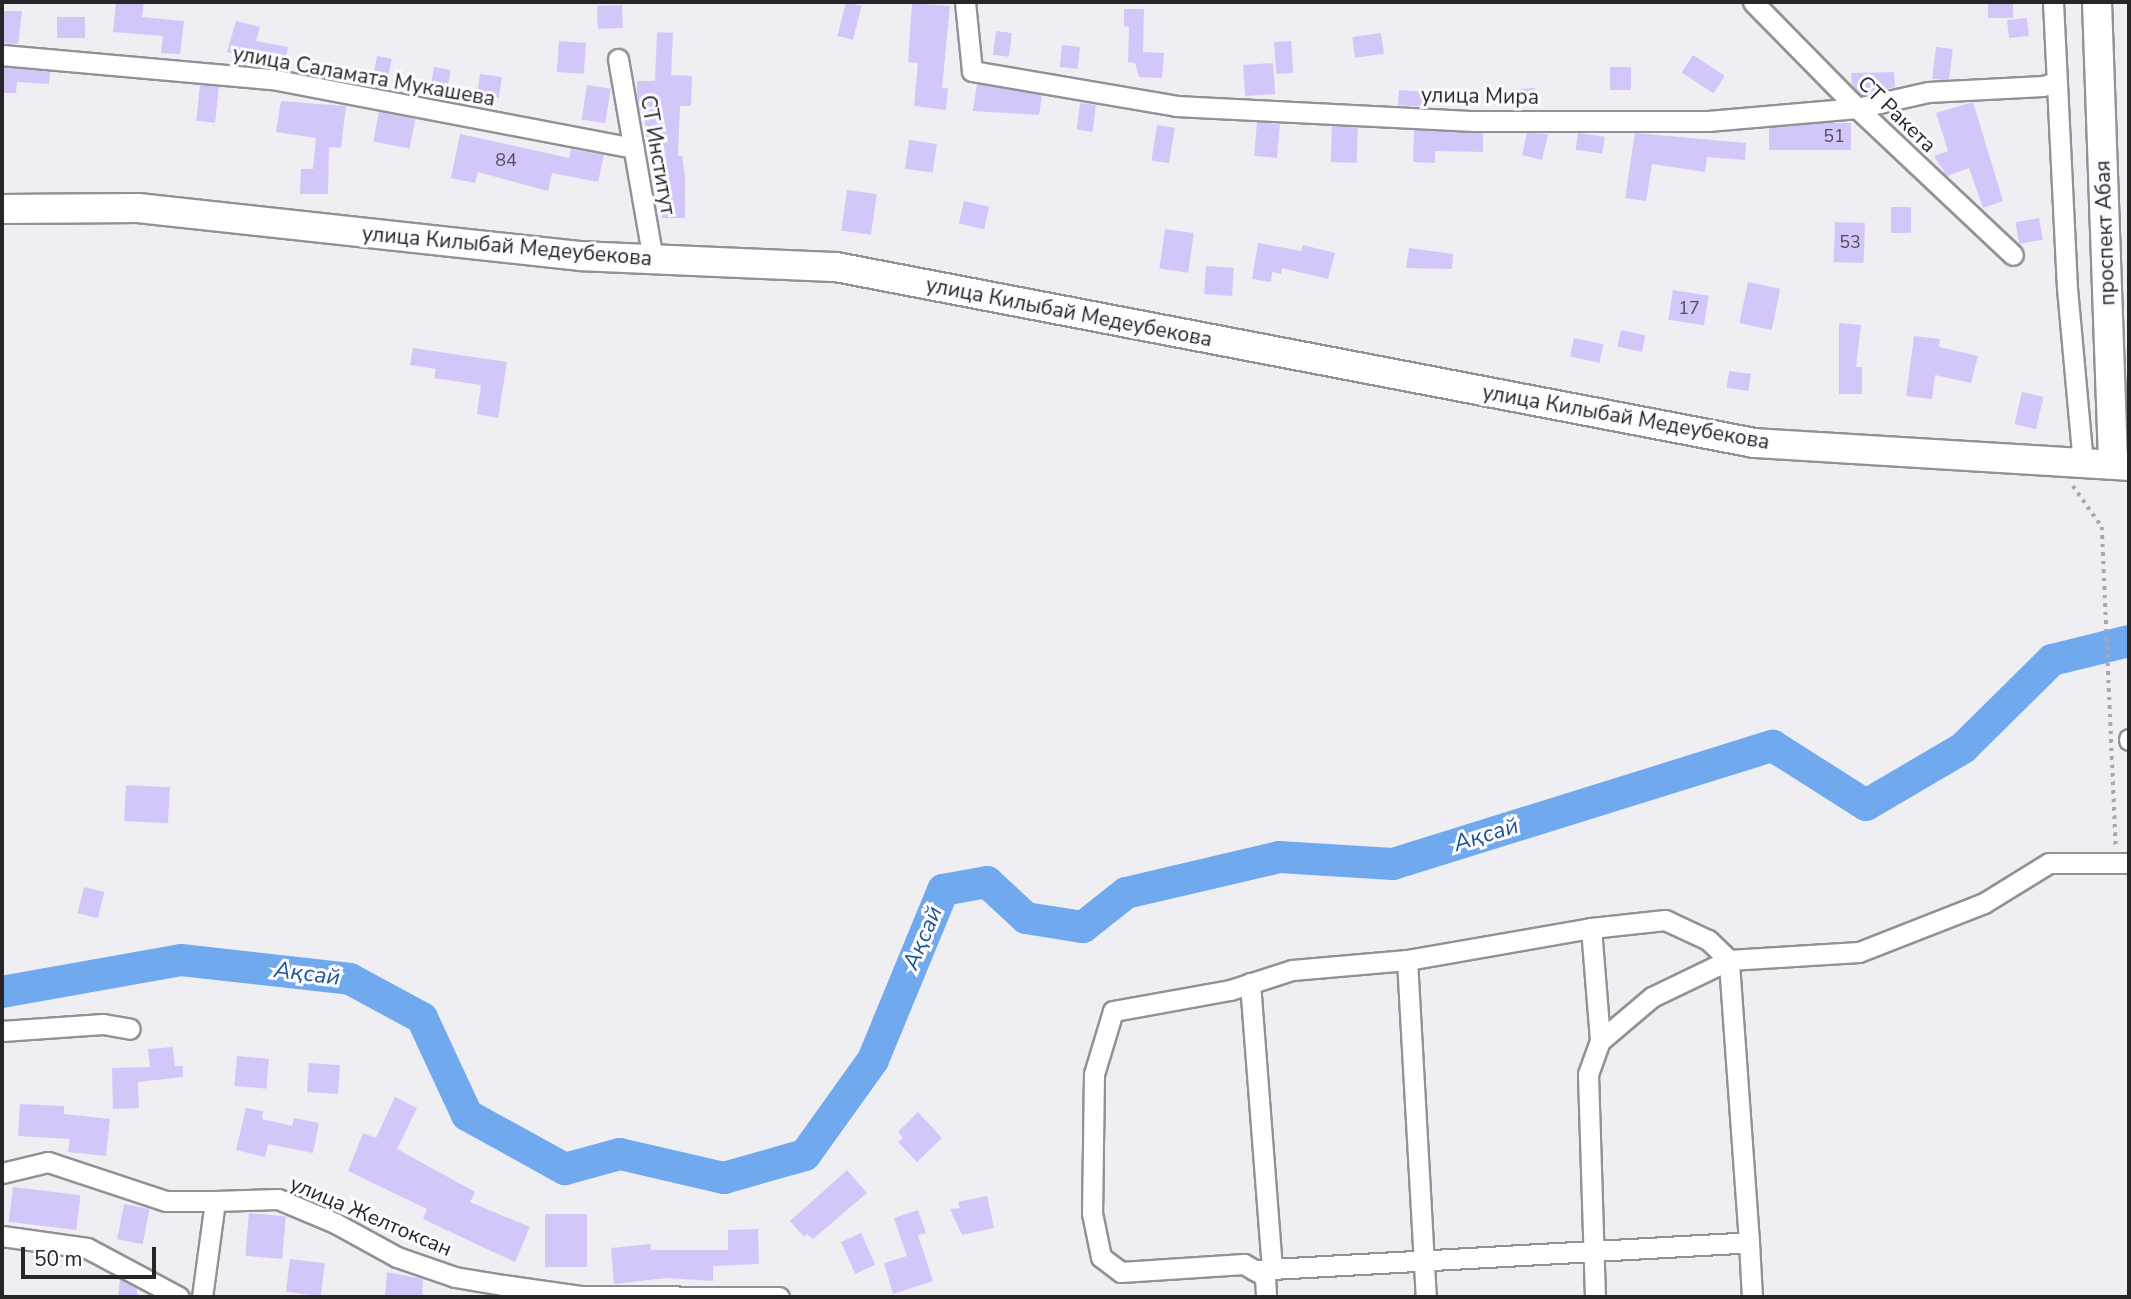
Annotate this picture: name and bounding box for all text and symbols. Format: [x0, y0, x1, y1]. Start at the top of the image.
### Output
street label: улица Саламата Мукашева [231, 40, 497, 112]
street label: СТ Ракета [1852, 70, 1942, 158]
street label: улица Мира [1421, 82, 1539, 110]
street label: СТ Институт [635, 93, 681, 217]
house number: 51 [1823, 125, 1845, 147]
house number: 84 [495, 149, 517, 171]
street label: проспект Абая [2090, 160, 2120, 306]
street label: улица Килыбай Медеубекова [361, 221, 653, 271]
house number: 53 [1839, 231, 1861, 253]
street label: улица Килыбай Медеубекова [924, 272, 1214, 352]
house number: 17 [1678, 297, 1700, 319]
street label: улица Килыбай Медеубекова [1481, 379, 1771, 455]
water label: Ақсай [1450, 812, 1522, 858]
water label: Ақсай [897, 902, 949, 974]
water label: Ақсай [272, 956, 342, 992]
street label: улица Желтоксан [286, 1171, 456, 1261]
scale bar [24, 1232, 159, 1276]
text: 50 m [34, 1245, 83, 1273]

